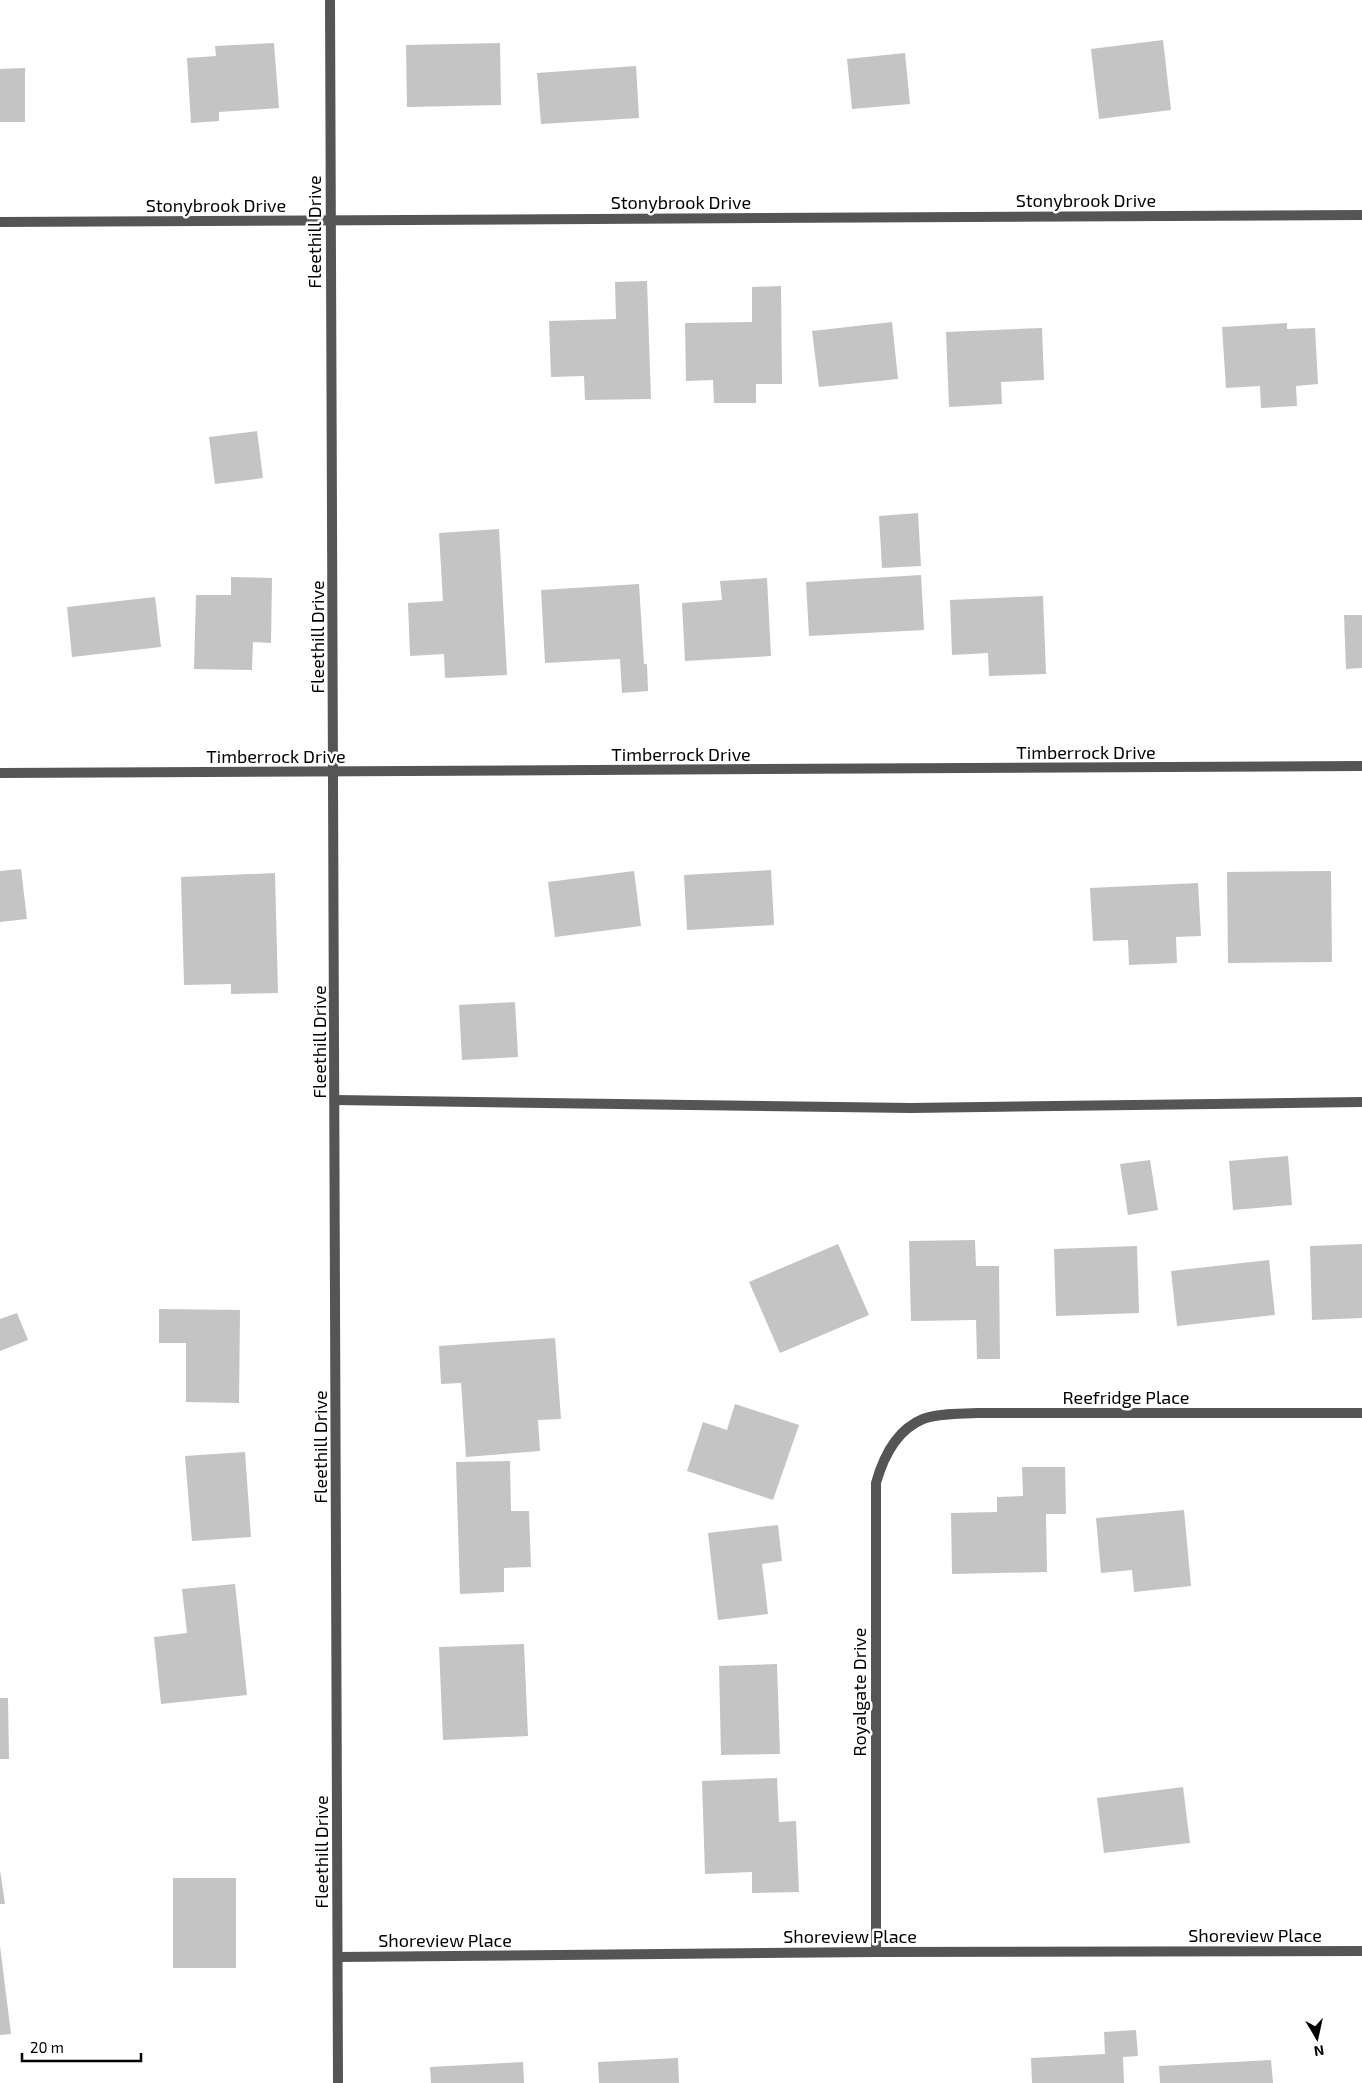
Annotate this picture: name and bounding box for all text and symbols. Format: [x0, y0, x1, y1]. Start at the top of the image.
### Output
street label: Fleethill Drive [303, 175, 325, 289]
street label: Stonybrook Drive [1016, 189, 1156, 211]
street label: Stonybrook Drive [611, 191, 751, 213]
street label: Stonybrook Drive [146, 194, 286, 216]
street label: Fleethill Drive [306, 580, 328, 694]
street label: Timberrock Drive [1016, 741, 1156, 763]
street label: Timberrock Drive [611, 743, 751, 765]
street label: Timberrock Drive [206, 745, 346, 767]
street label: Fleethill Drive [308, 985, 330, 1099]
street label: Reefridge Place [1062, 1386, 1190, 1408]
street label: Fleethill Drive [309, 1390, 331, 1504]
street label: Royalgate Drive [848, 1628, 870, 1756]
street label: Fleethill Drive [310, 1795, 332, 1909]
street label: Shoreview Place [1188, 1924, 1322, 1946]
street label: Shoreview Place [783, 1925, 917, 1947]
street label: Shoreview Place [378, 1929, 512, 1951]
north arrow [1292, 2013, 1342, 2063]
scale bar [22, 2030, 141, 2062]
text: 20 m [30, 2038, 64, 2056]
text: N [1313, 2042, 1325, 2061]

